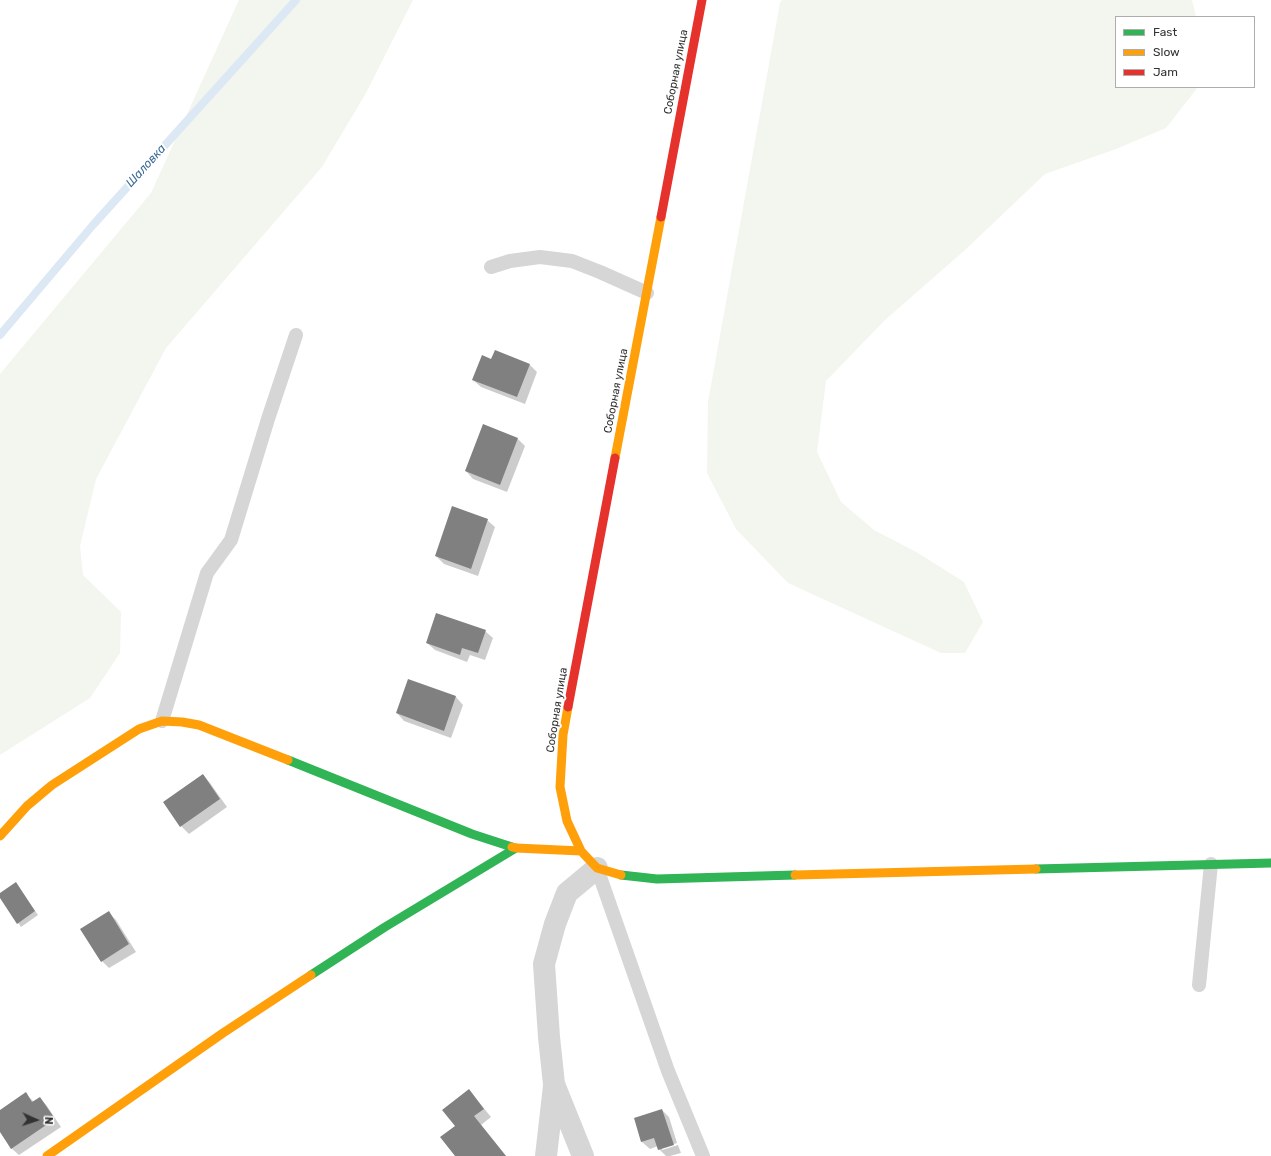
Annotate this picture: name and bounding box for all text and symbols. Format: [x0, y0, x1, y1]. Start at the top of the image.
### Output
legend [1115, 16, 1255, 88]
text: Fast [1153, 25, 1177, 39]
street label: Соборная улица [661, 29, 691, 115]
text: Slow [1153, 45, 1180, 59]
text: Jam [1153, 65, 1178, 79]
water label: Шаловка [123, 142, 169, 190]
street label: Соборная улица [601, 348, 631, 434]
street label: Соборная улица [544, 666, 570, 754]
north arrow [16, 1100, 56, 1140]
text: N [42, 1116, 55, 1125]

